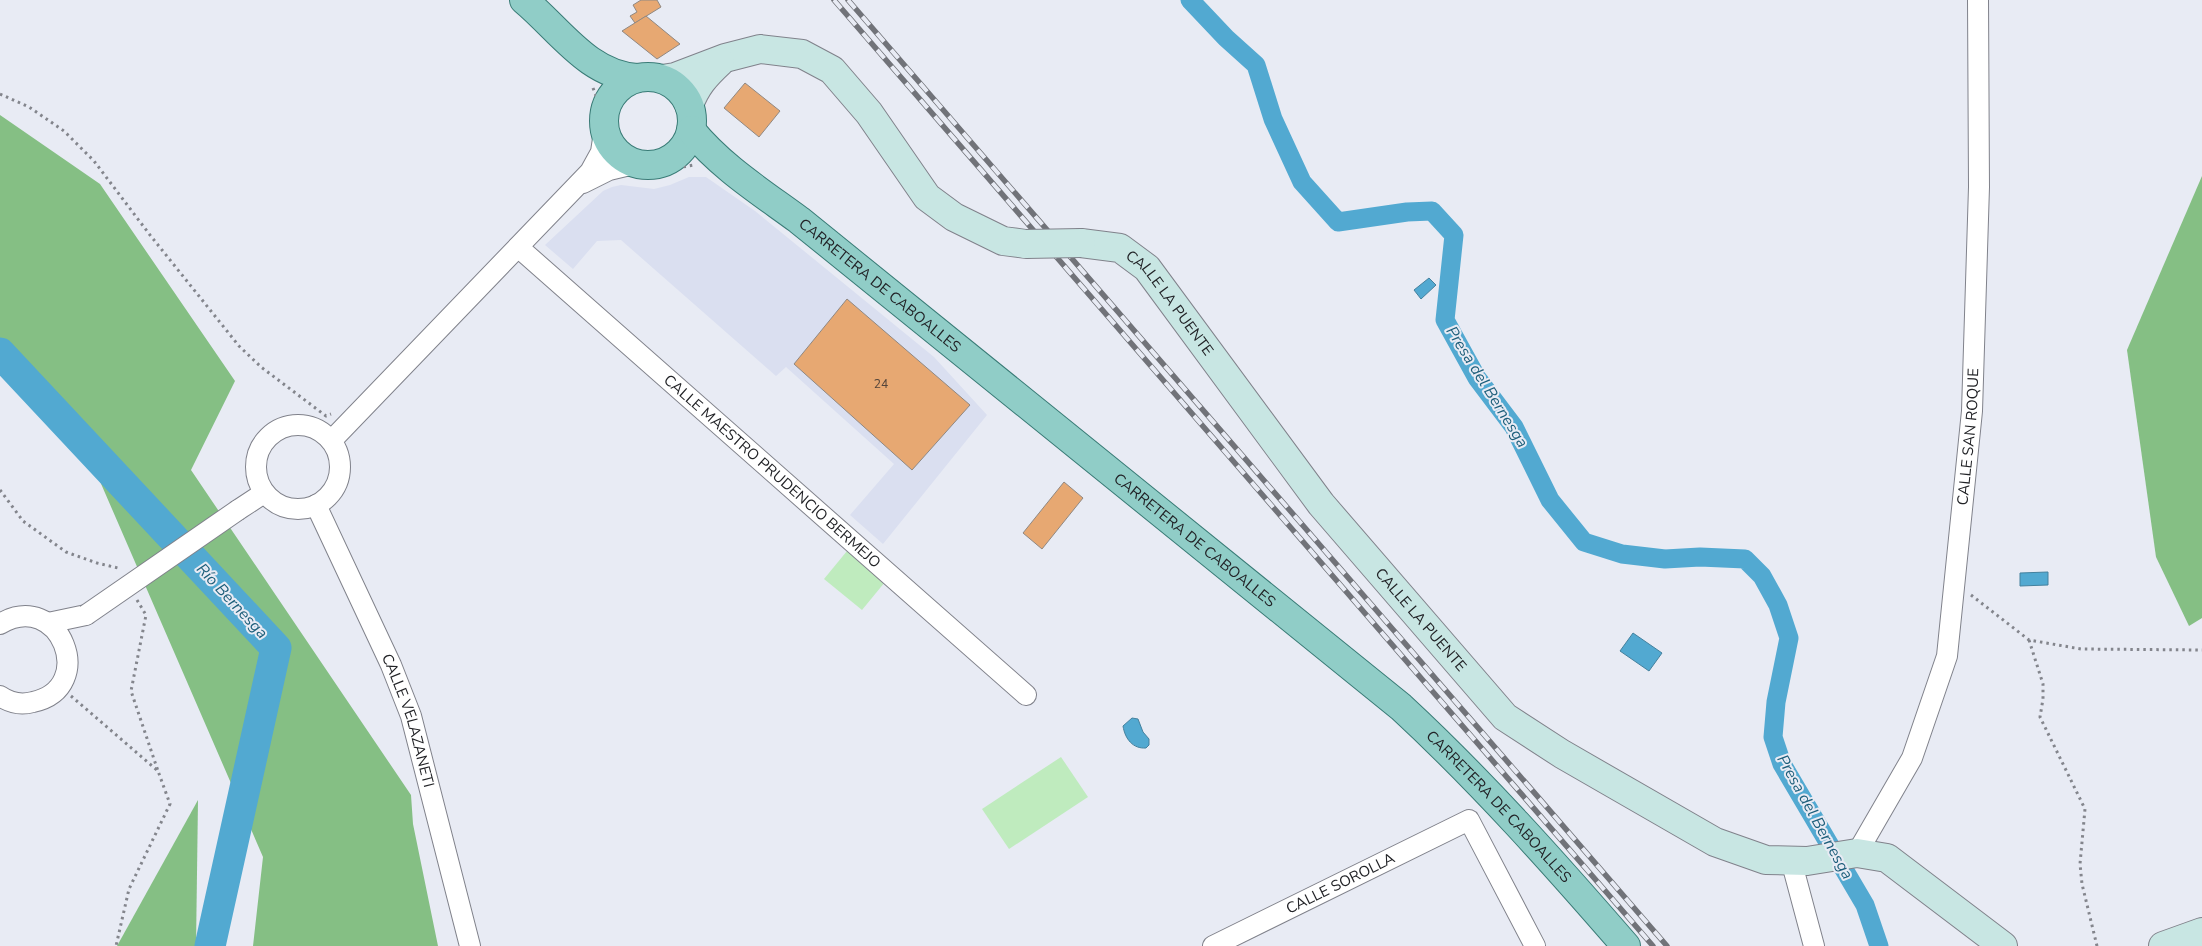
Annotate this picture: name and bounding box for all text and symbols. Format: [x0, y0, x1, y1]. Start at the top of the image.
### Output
street label: CARRETERA DE CABOALLES [795, 214, 965, 357]
street label: CALLE LA PUENTE [1122, 246, 1218, 359]
water label: Presa del Bernesga [1441, 322, 1533, 452]
street label: CALLE SAN ROQUE [1952, 368, 1983, 506]
street label: CALLE MAESTRO PRUDENCIO BERMEJO [659, 370, 885, 572]
house number: 24 [874, 376, 888, 392]
street label: CARRETERA DE CABOALLES [1110, 469, 1280, 612]
water label: Río Bernesga [191, 559, 273, 643]
street label: CALLE LA PUENTE [1371, 564, 1471, 676]
street label: CALLE VELAZANETI [377, 650, 439, 790]
street label: CARRETERA DE CABOALLES [1422, 726, 1576, 887]
water label: Presa del Bernesga [1772, 751, 1858, 883]
street label: CALLE SOROLLA [1283, 848, 1398, 919]

